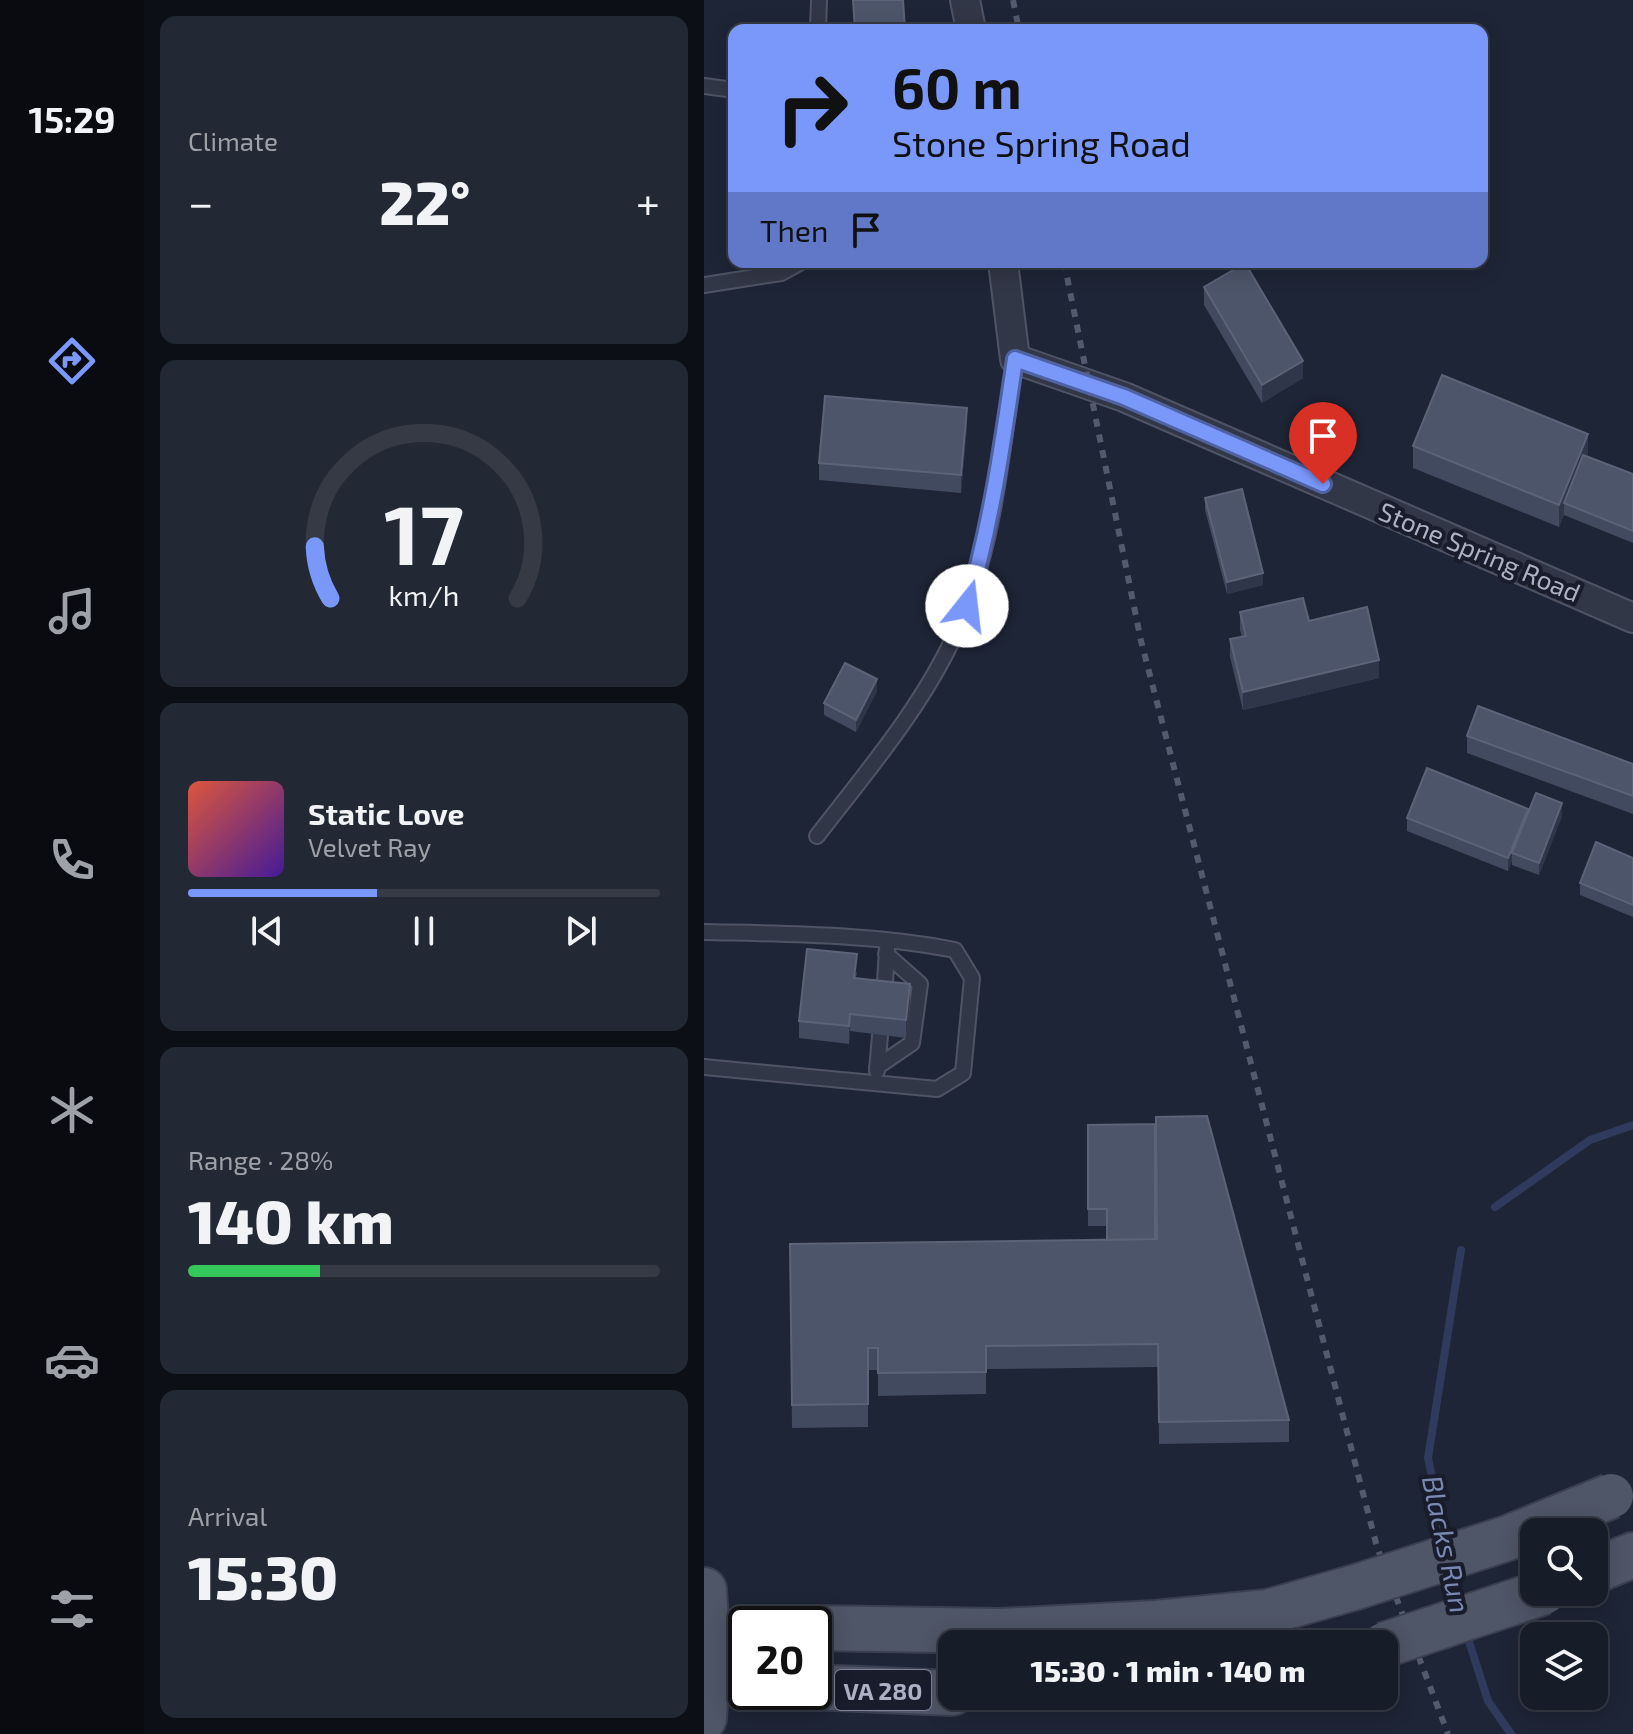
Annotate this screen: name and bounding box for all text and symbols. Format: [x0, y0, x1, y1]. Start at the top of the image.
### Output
text: 60 m [892, 53, 1022, 120]
icon: right [760, 56, 864, 160]
text: 15:29 [29, 97, 115, 140]
text: Stone Spring Road [892, 121, 1191, 164]
text: Climate [188, 125, 278, 156]
text: 22° [379, 165, 470, 237]
text: − [188, 175, 214, 228]
text: + [636, 175, 660, 228]
icon: arrive [844, 208, 888, 252]
text: Then [760, 212, 828, 248]
icon: directions [44, 333, 100, 389]
pin [1289, 402, 1357, 484]
icon: arrive [1301, 414, 1345, 458]
text: 17 [384, 482, 464, 582]
street label: Stone Spring Road [1375, 495, 1585, 607]
position arrow [925, 564, 1009, 648]
text: km/h [389, 578, 459, 613]
icon: music [44, 583, 100, 639]
text: Static Love [308, 795, 464, 831]
text: Velvet Ray [308, 831, 431, 862]
icon: phone [44, 832, 100, 888]
icon: previous [245, 909, 289, 953]
icon: pause [402, 909, 446, 953]
icon: next [559, 909, 603, 953]
icon: climate [44, 1082, 100, 1138]
text: Range · 28% [188, 1144, 333, 1175]
text: 140 km [188, 1184, 394, 1256]
icon: car [44, 1332, 100, 1388]
water label: Blacks Run [1416, 1472, 1478, 1616]
text: Arrival [188, 1500, 267, 1531]
map controls [1520, 1518, 1608, 1710]
button: search [1520, 1518, 1608, 1606]
text: 15:30 [188, 1540, 338, 1612]
icon: filters [44, 1581, 100, 1637]
speed limit sign: 20 [728, 1606, 832, 1710]
button: layers [1520, 1622, 1608, 1710]
text: 15:30 · 1 min · 140 m [1031, 1652, 1305, 1688]
road number: VA 280 [835, 1670, 931, 1710]

